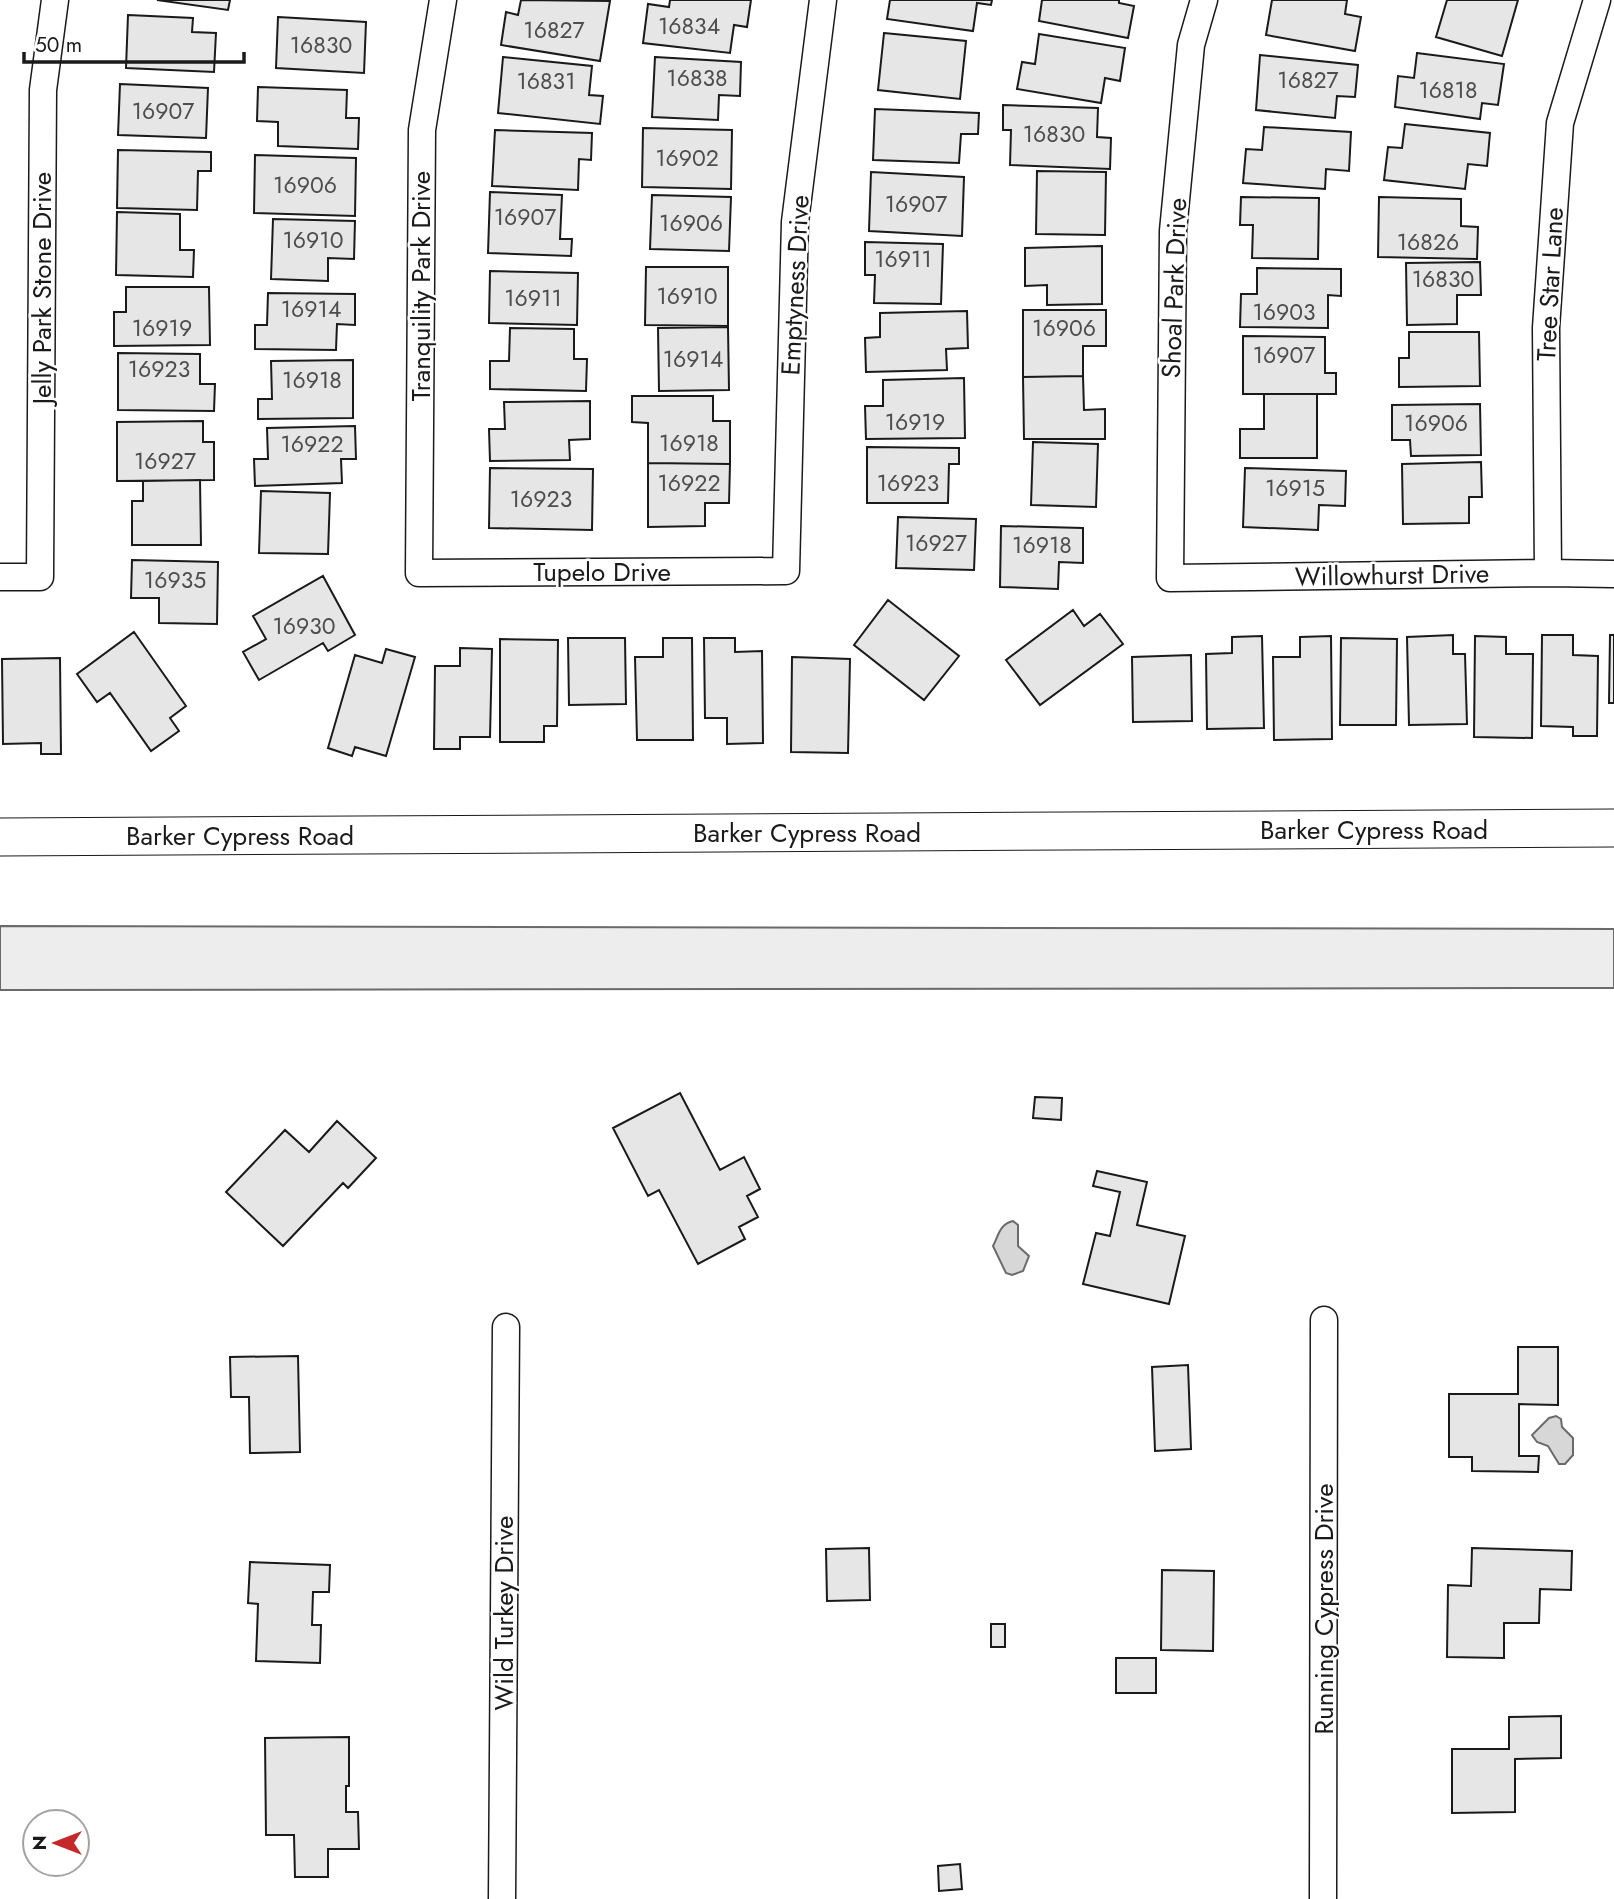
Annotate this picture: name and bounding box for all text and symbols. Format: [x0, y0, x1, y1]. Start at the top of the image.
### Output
house number: 16834 [658, 9, 720, 43]
house number: 16827 [523, 13, 585, 47]
scale bar [24, 21, 245, 65]
house number: 16830 [290, 28, 352, 62]
text: 50 m [35, 30, 82, 60]
house number: 16838 [666, 61, 728, 95]
house number: 16827 [1277, 63, 1339, 97]
house number: 16831 [516, 64, 576, 98]
house number: 16818 [1418, 73, 1478, 107]
house number: 16907 [132, 94, 194, 128]
house number: 16830 [1023, 117, 1085, 151]
house number: 16902 [655, 141, 719, 175]
house number: 16906 [273, 168, 337, 202]
street label: Tranquility Park Drive [402, 171, 440, 401]
street label: Jelly Park Stone Drive [23, 172, 61, 407]
house number: 16907 [885, 187, 947, 221]
street label: Emptyness Drive [771, 194, 819, 376]
street label: Shoal Park Drive [1152, 197, 1196, 379]
house number: 16907 [494, 200, 556, 234]
house number: 16906 [659, 206, 723, 240]
street label: Tree Star Lane [1527, 206, 1573, 362]
house number: 16910 [283, 223, 344, 257]
house number: 16826 [1397, 225, 1459, 259]
house number: 16911 [874, 242, 932, 276]
house number: 16830 [1412, 262, 1474, 296]
house number: 16910 [657, 279, 718, 313]
house number: 16911 [504, 281, 562, 315]
house number: 16914 [281, 292, 341, 326]
house number: 16903 [1252, 295, 1316, 329]
house number: 16919 [132, 311, 192, 345]
house number: 16906 [1032, 311, 1096, 345]
house number: 16907 [1253, 338, 1315, 372]
house number: 16914 [663, 342, 723, 376]
house number: 16923 [128, 352, 190, 386]
house number: 16918 [282, 363, 342, 397]
house number: 16919 [885, 405, 945, 439]
house number: 16906 [1404, 406, 1468, 440]
house number: 16918 [659, 426, 719, 460]
house number: 16922 [280, 427, 344, 461]
house number: 16927 [134, 444, 196, 478]
house number: 16922 [657, 466, 721, 500]
house number: 16923 [877, 466, 939, 500]
house number: 16915 [1265, 471, 1325, 505]
house number: 16923 [510, 482, 572, 516]
house number: 16927 [905, 526, 967, 560]
house number: 16918 [1012, 528, 1072, 562]
street label: Tupelo Drive [533, 553, 671, 591]
street label: Willowhurst Drive [1294, 554, 1490, 596]
house number: 16935 [144, 563, 206, 597]
house number: 16930 [272, 609, 336, 643]
street label: Barker Cypress Road [1260, 811, 1488, 849]
street label: Barker Cypress Road [693, 814, 921, 852]
street label: Barker Cypress Road [126, 817, 354, 855]
street label: Running Cypress Drive [1305, 1483, 1343, 1735]
street label: Wild Turkey Drive [485, 1516, 523, 1710]
north arrow [21, 1808, 91, 1878]
text: N [26, 1835, 53, 1851]

